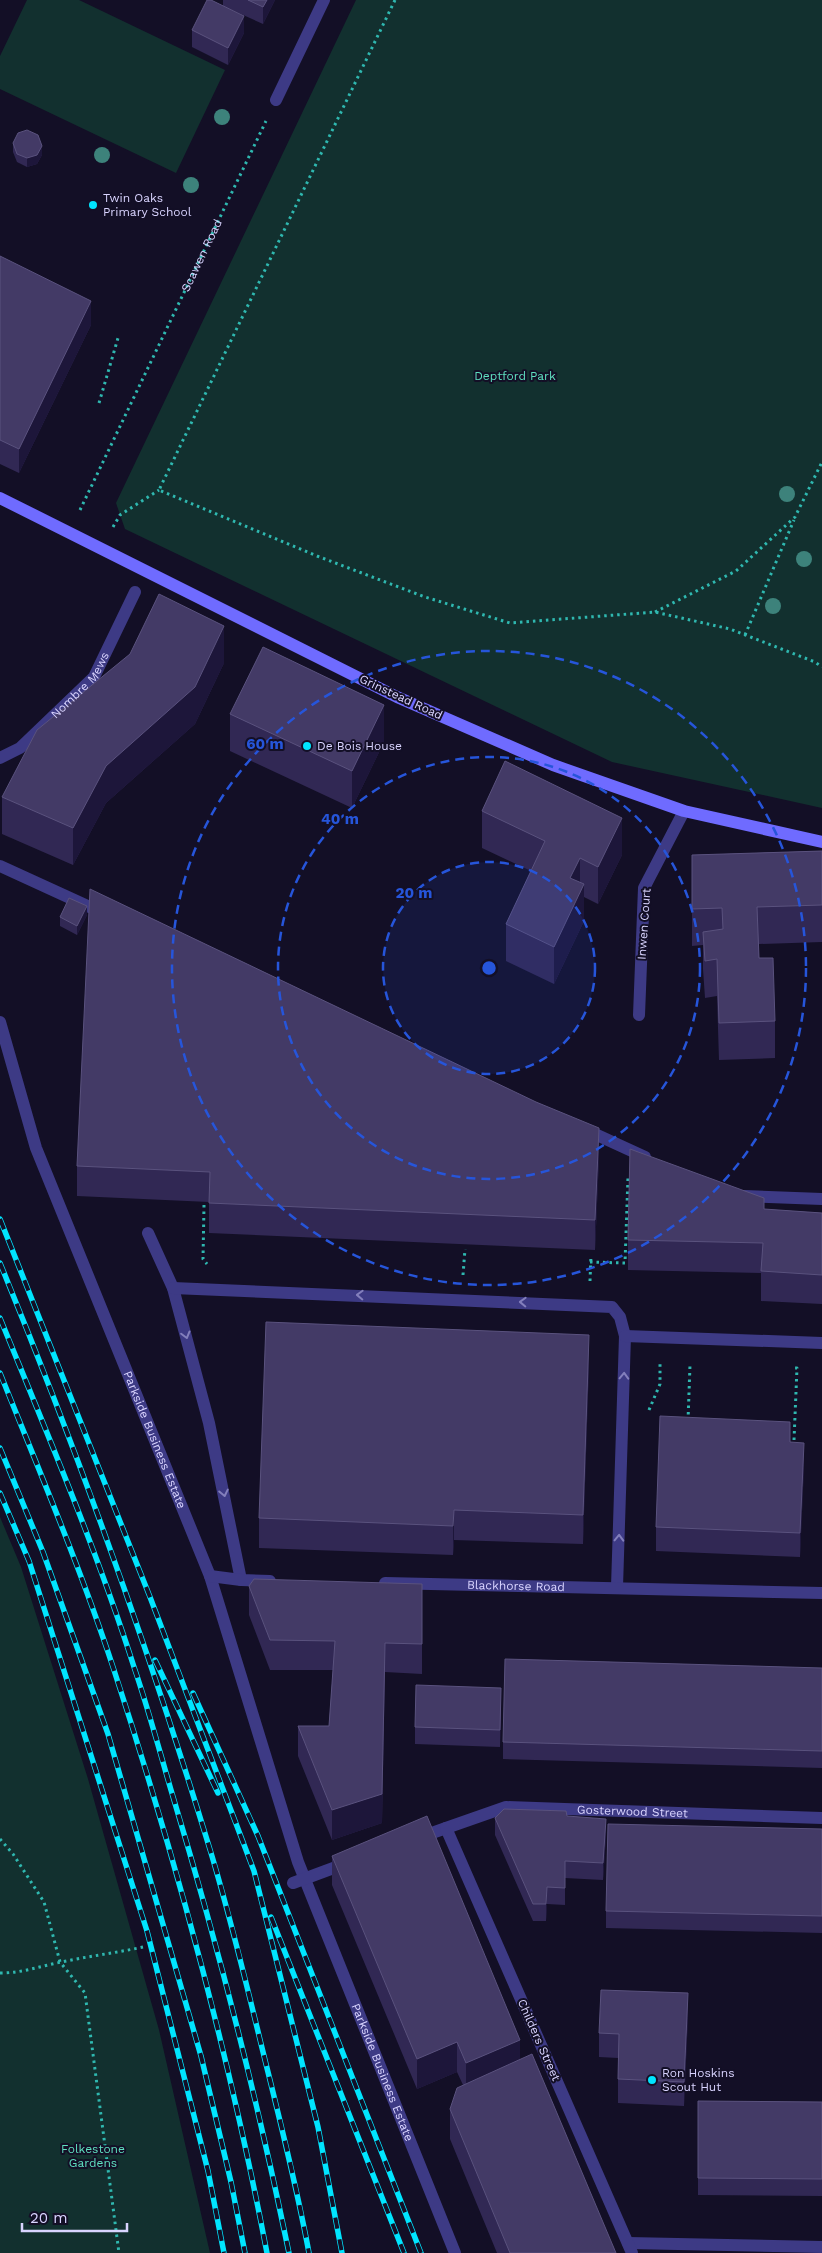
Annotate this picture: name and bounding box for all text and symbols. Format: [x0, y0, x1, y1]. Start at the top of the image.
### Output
place label: Twin Oaks Primary School [103, 191, 192, 219]
marker: Twin Oaks Primary School [87, 199, 99, 211]
street label: Scawen Road [178, 217, 225, 294]
park label: Deptford Park [474, 369, 556, 383]
street label: Nombre Mews [48, 650, 112, 721]
street label: Grinstead Road [357, 672, 445, 722]
text: 60 m [246, 735, 284, 753]
place label: De Bois House [317, 739, 402, 753]
marker: De Bois House [301, 740, 313, 752]
text: 40 m [321, 810, 359, 828]
text: 20 m [395, 884, 433, 902]
street label: Inwen Court [635, 888, 653, 960]
centre of rings [480, 959, 498, 977]
one-way arrow [356, 1290, 364, 1301]
one-way arrow [518, 1296, 526, 1307]
one-way arrow [180, 1331, 191, 1340]
street label: Parkside Business Estate [120, 1369, 189, 1511]
one-way arrow [619, 1372, 629, 1380]
one-way arrow [218, 1489, 229, 1498]
one-way arrow [613, 1534, 624, 1542]
street label: Blackhorse Road [467, 1578, 565, 1594]
street label: Gosterwood Street [577, 1802, 688, 1820]
street label: Childers Street [515, 1997, 563, 2083]
street label: Parkside Business Estate [349, 2001, 416, 2143]
place label: Ron Hoskins Scout Hut [662, 2066, 734, 2094]
marker: Ron Hoskins Scout Hut [646, 2074, 658, 2086]
park label: Folkestone Gardens [61, 2142, 125, 2170]
scale bar [22, 2200, 128, 2232]
text: 20 m [30, 2209, 68, 2227]

